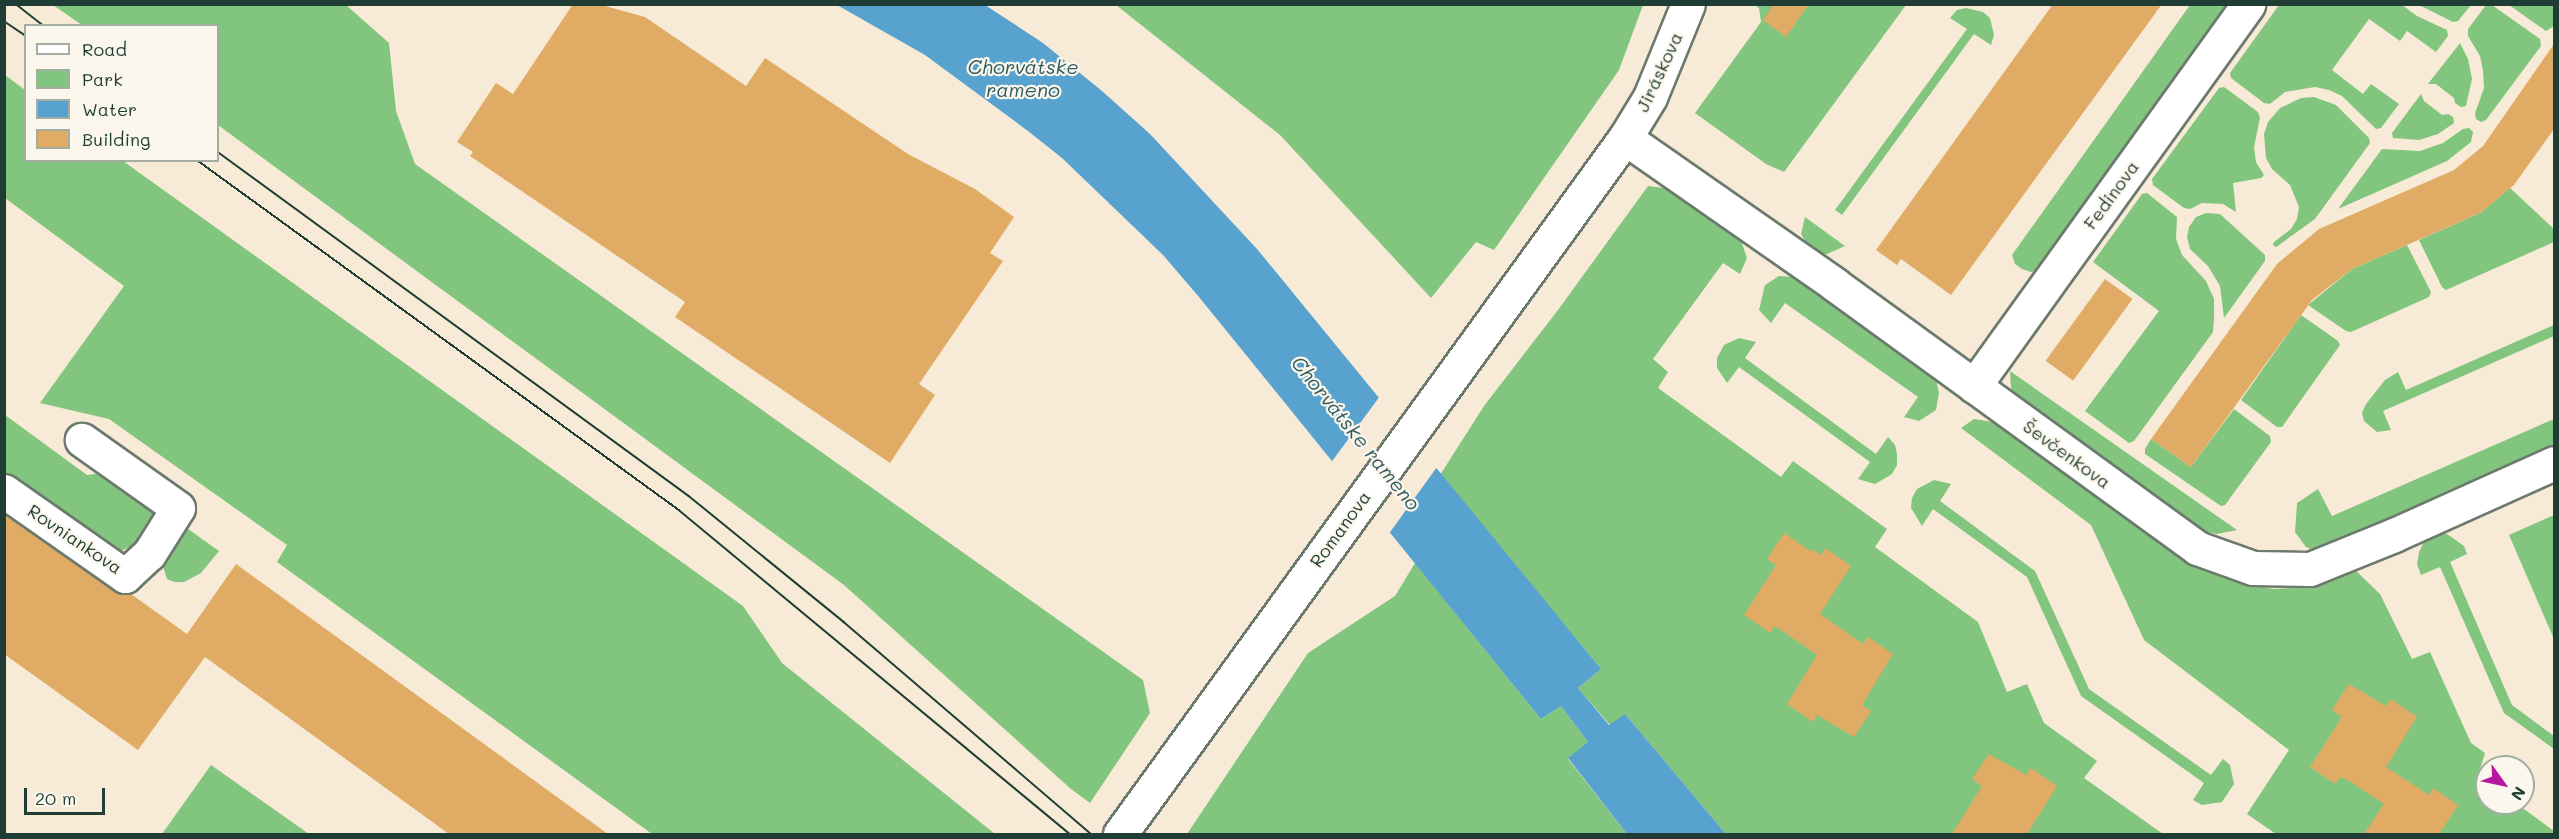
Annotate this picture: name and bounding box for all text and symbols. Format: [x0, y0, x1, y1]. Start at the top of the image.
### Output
legend [24, 24, 219, 162]
street label: Jiráskova [1631, 29, 1687, 115]
text: Road [82, 37, 127, 61]
water label: Chorvátske rameno [967, 55, 1079, 102]
text: Park [82, 67, 123, 91]
text: Water [82, 97, 137, 121]
text: Building [82, 127, 150, 151]
street label: Fedinova [2079, 156, 2143, 234]
water label: Chorvátske rameno [1286, 351, 1426, 515]
street label: Ševčenkova [2019, 415, 2115, 493]
street label: Romanova [1305, 487, 1375, 571]
street label: Rovniankova [24, 499, 126, 579]
north arrow [2475, 755, 2535, 815]
scale bar [27, 776, 108, 814]
text: N [2507, 783, 2531, 805]
text: 20 m [35, 786, 76, 810]

